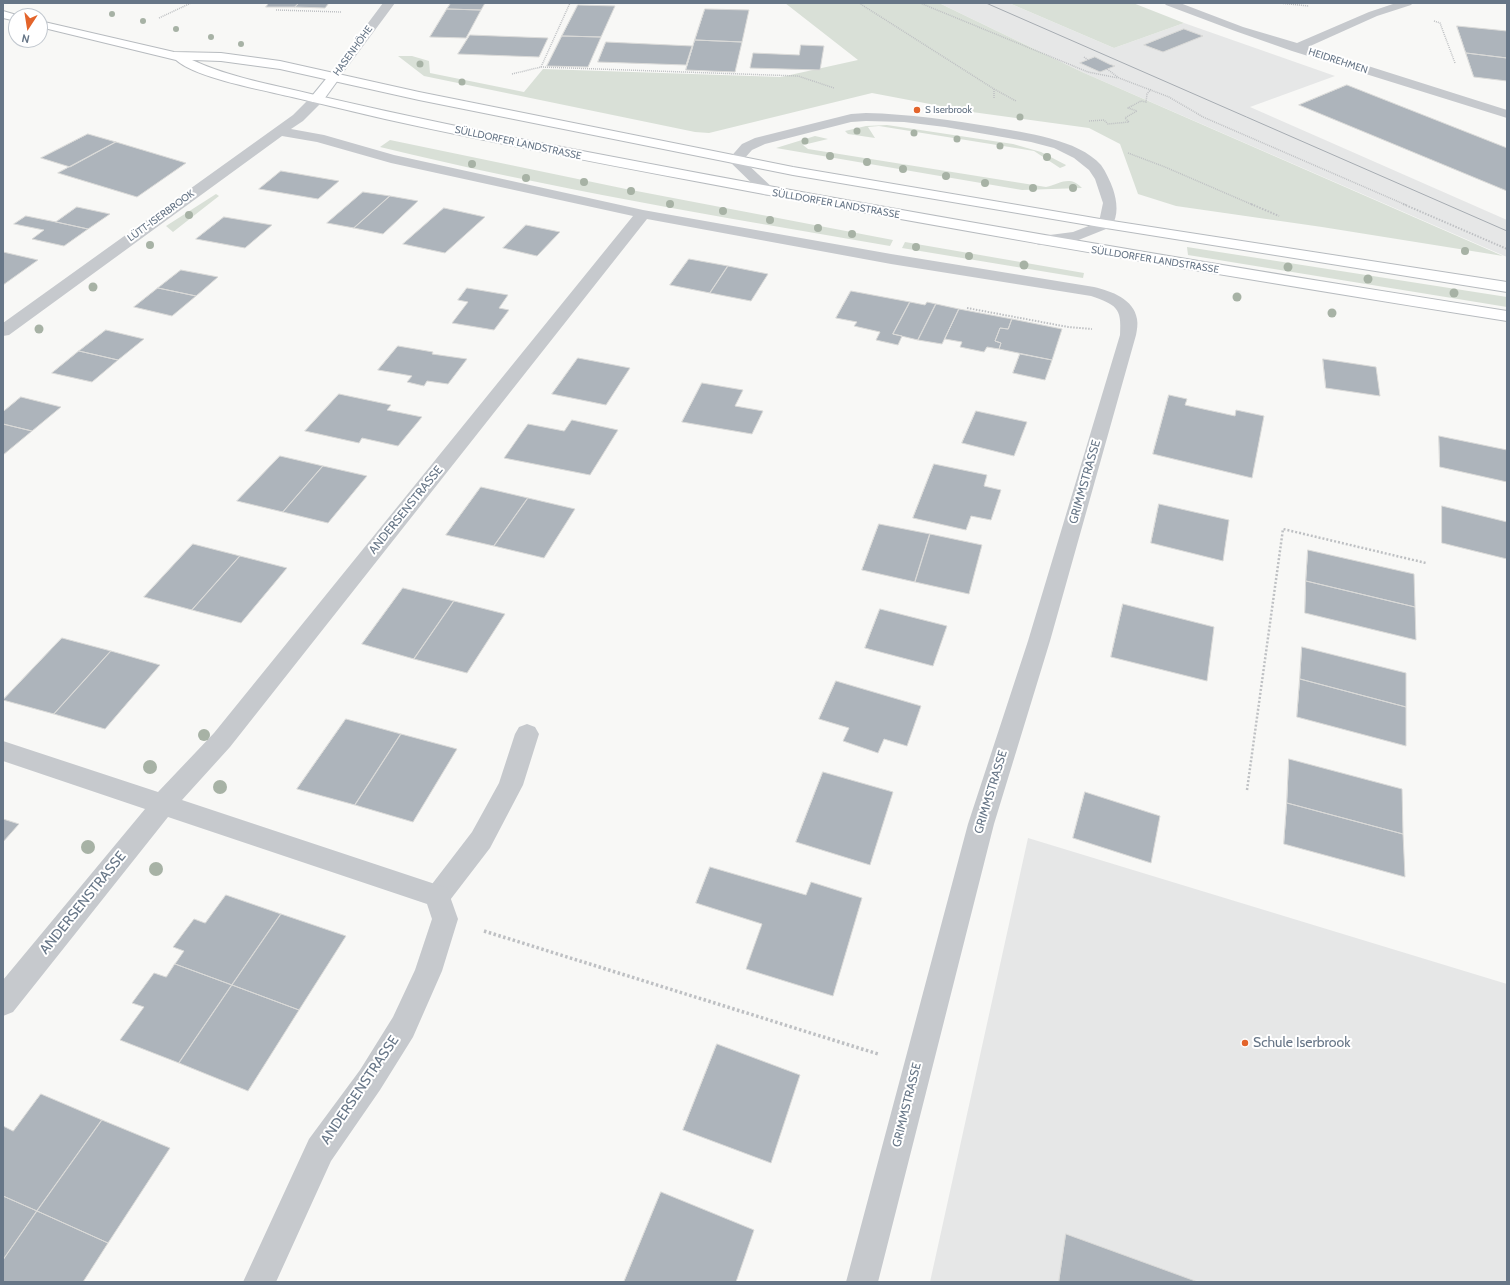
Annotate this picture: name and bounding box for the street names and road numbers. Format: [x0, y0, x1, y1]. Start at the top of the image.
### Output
street label: HASENHÖHE [331, 24, 375, 78]
street label: HEIDREHMEN [1307, 46, 1369, 76]
street label: SÜLLDORFER LANDSTRASSE [454, 124, 582, 162]
street label: SÜLLDORFER LANDSTRASSE [771, 187, 901, 221]
street label: LÜTT-ISERBROOK [125, 188, 197, 244]
street label: SÜLLDORFER LANDSTRASSE [1090, 244, 1220, 276]
street label: GRIMMSTRASSE [1066, 438, 1104, 526]
street label: ANDERSENSTRASSE [366, 463, 446, 557]
street label: GRIMMSTRASSE [971, 749, 1011, 835]
street label: ANDERSENSTRASSE [36, 848, 130, 958]
street label: ANDERSENSTRASSE [317, 1032, 403, 1148]
street label: GRIMMSTRASSE [890, 1061, 924, 1149]

